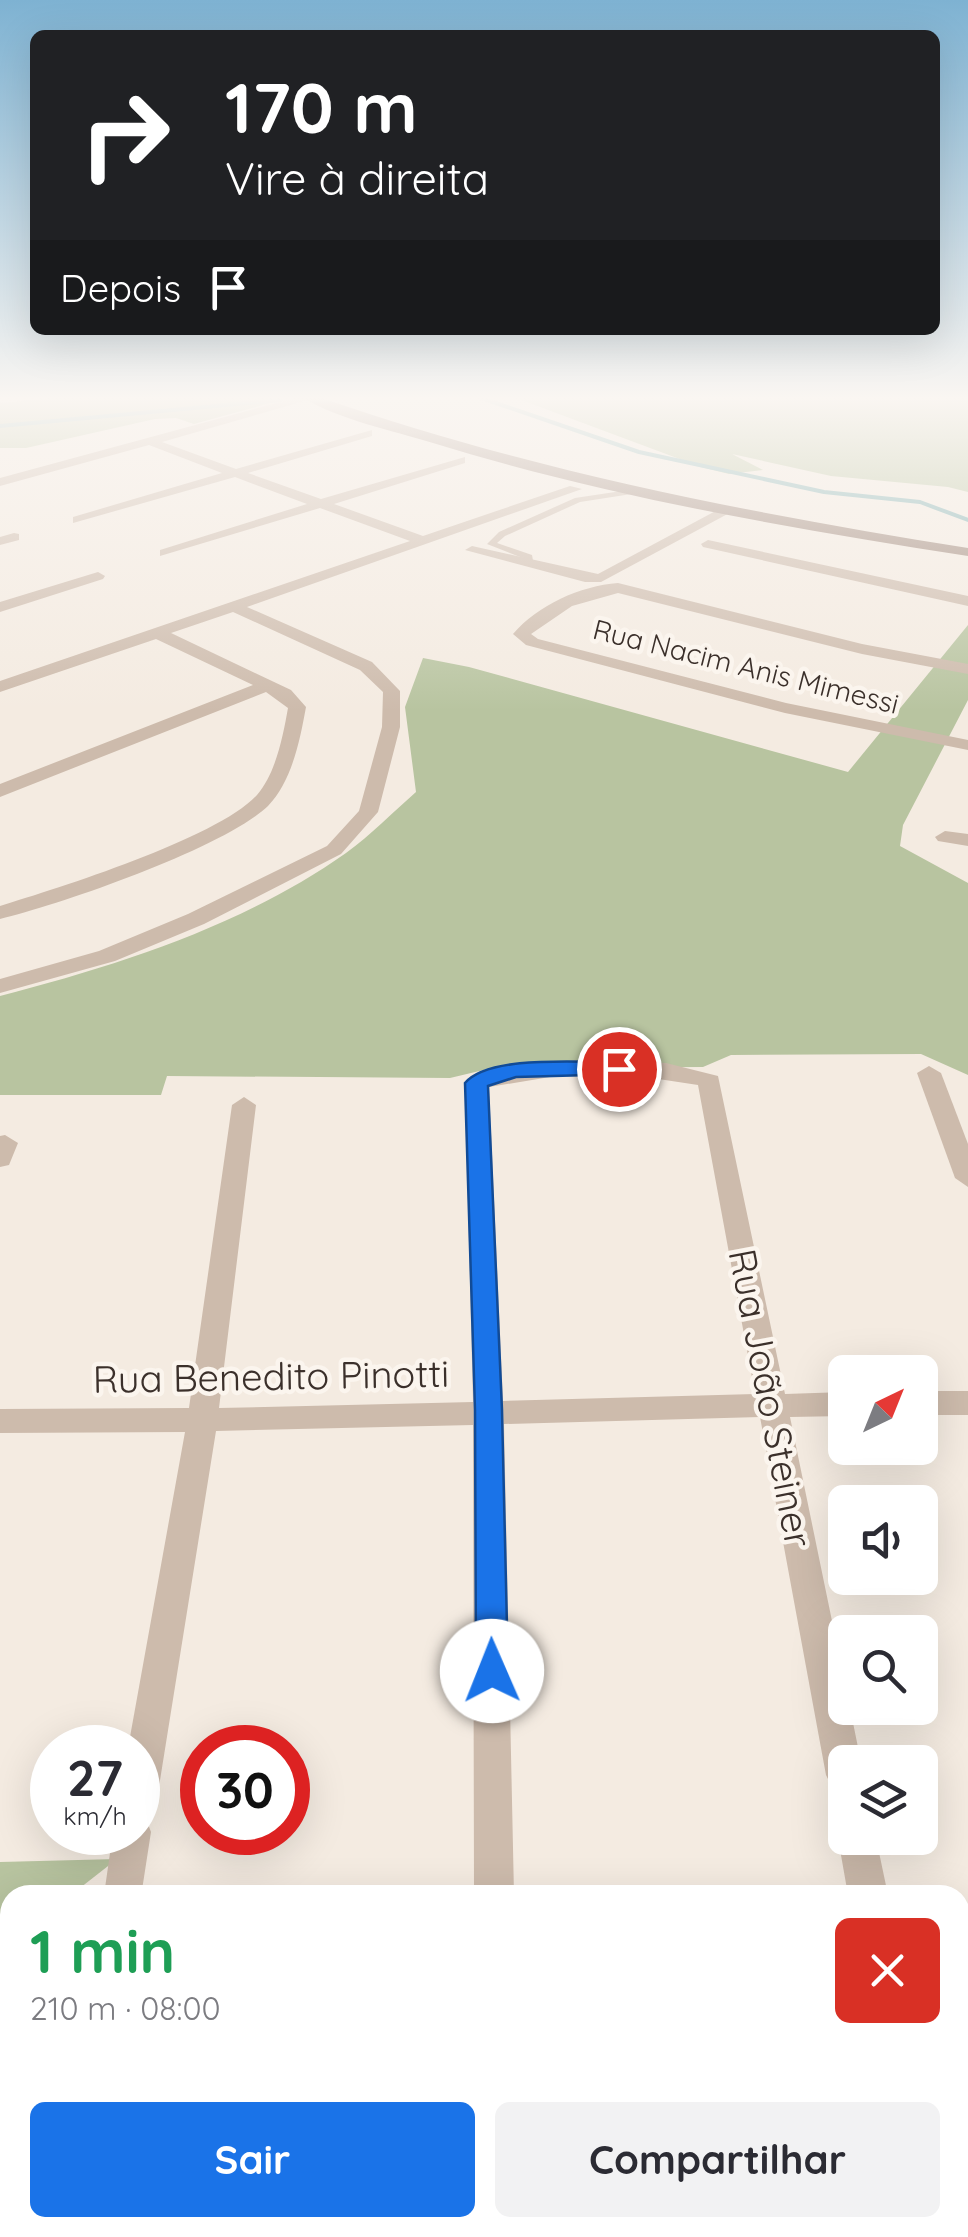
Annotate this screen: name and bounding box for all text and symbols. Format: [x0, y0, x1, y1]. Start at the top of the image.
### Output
text: 170 m [225, 63, 418, 151]
icon: right [60, 70, 190, 200]
text: Vire à direita [225, 150, 489, 206]
icon: arrive [201, 260, 256, 315]
text: Depois [60, 264, 181, 312]
street label: Rua Nacim Anis Mimessi [589, 611, 903, 721]
pin [577, 1027, 662, 1112]
icon: arrive [592, 1042, 647, 1097]
street label: Rua João Steiner [719, 1245, 824, 1552]
street label: Rua Benedito Pinotti [92, 1349, 450, 1403]
north arrow [828, 1355, 938, 1465]
map controls [828, 1355, 938, 1855]
button: sound [828, 1485, 938, 1595]
button: search [828, 1615, 938, 1725]
position arrow [440, 1619, 544, 1723]
speed limit sign: 30 [180, 1725, 310, 1855]
button: layers [828, 1745, 938, 1855]
text: 27 [67, 1746, 123, 1809]
text: km/h [63, 1800, 127, 1831]
text: 1 min [30, 1913, 175, 1988]
button: close [835, 1918, 940, 2023]
text: 210 m · 08:00 [30, 1988, 221, 2028]
button: Sair [30, 2102, 475, 2217]
button: Compartilhar [495, 2102, 940, 2217]

